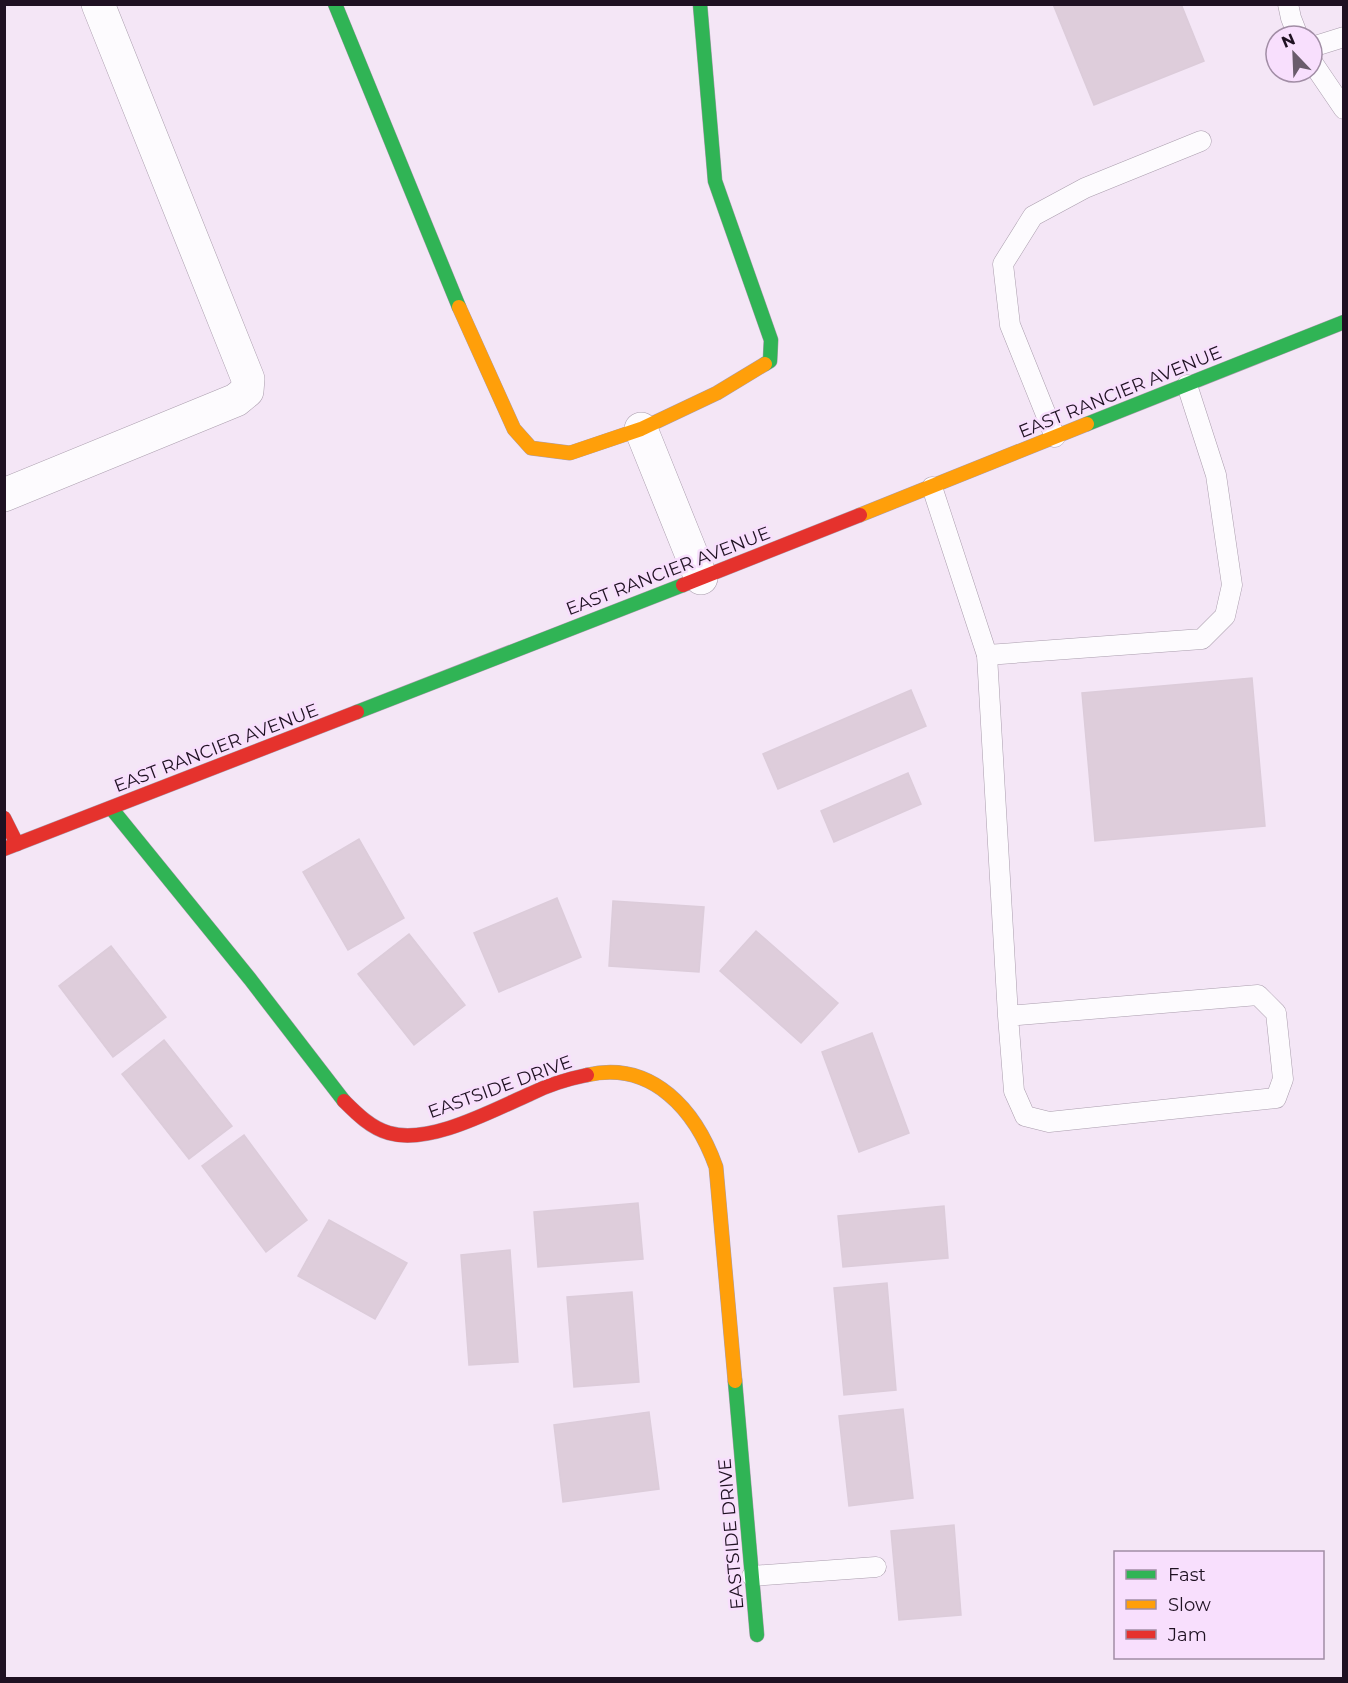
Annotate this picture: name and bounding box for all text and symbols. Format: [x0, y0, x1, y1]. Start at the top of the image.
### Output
north arrow [1264, 24, 1324, 84]
text: N [1279, 29, 1298, 52]
street label: EAST RANCIER AVENUE [1015, 341, 1225, 443]
street label: EAST RANCIER AVENUE [563, 522, 773, 620]
street label: EAST RANCIER AVENUE [111, 699, 321, 797]
street label: EASTSIDE DRIVE [425, 1051, 575, 1123]
street label: EASTSIDE DRIVE [713, 1458, 749, 1610]
legend [1114, 1551, 1324, 1659]
text: Fast [1168, 1564, 1206, 1586]
text: Slow [1168, 1594, 1211, 1616]
text: Jam [1167, 1624, 1207, 1646]

